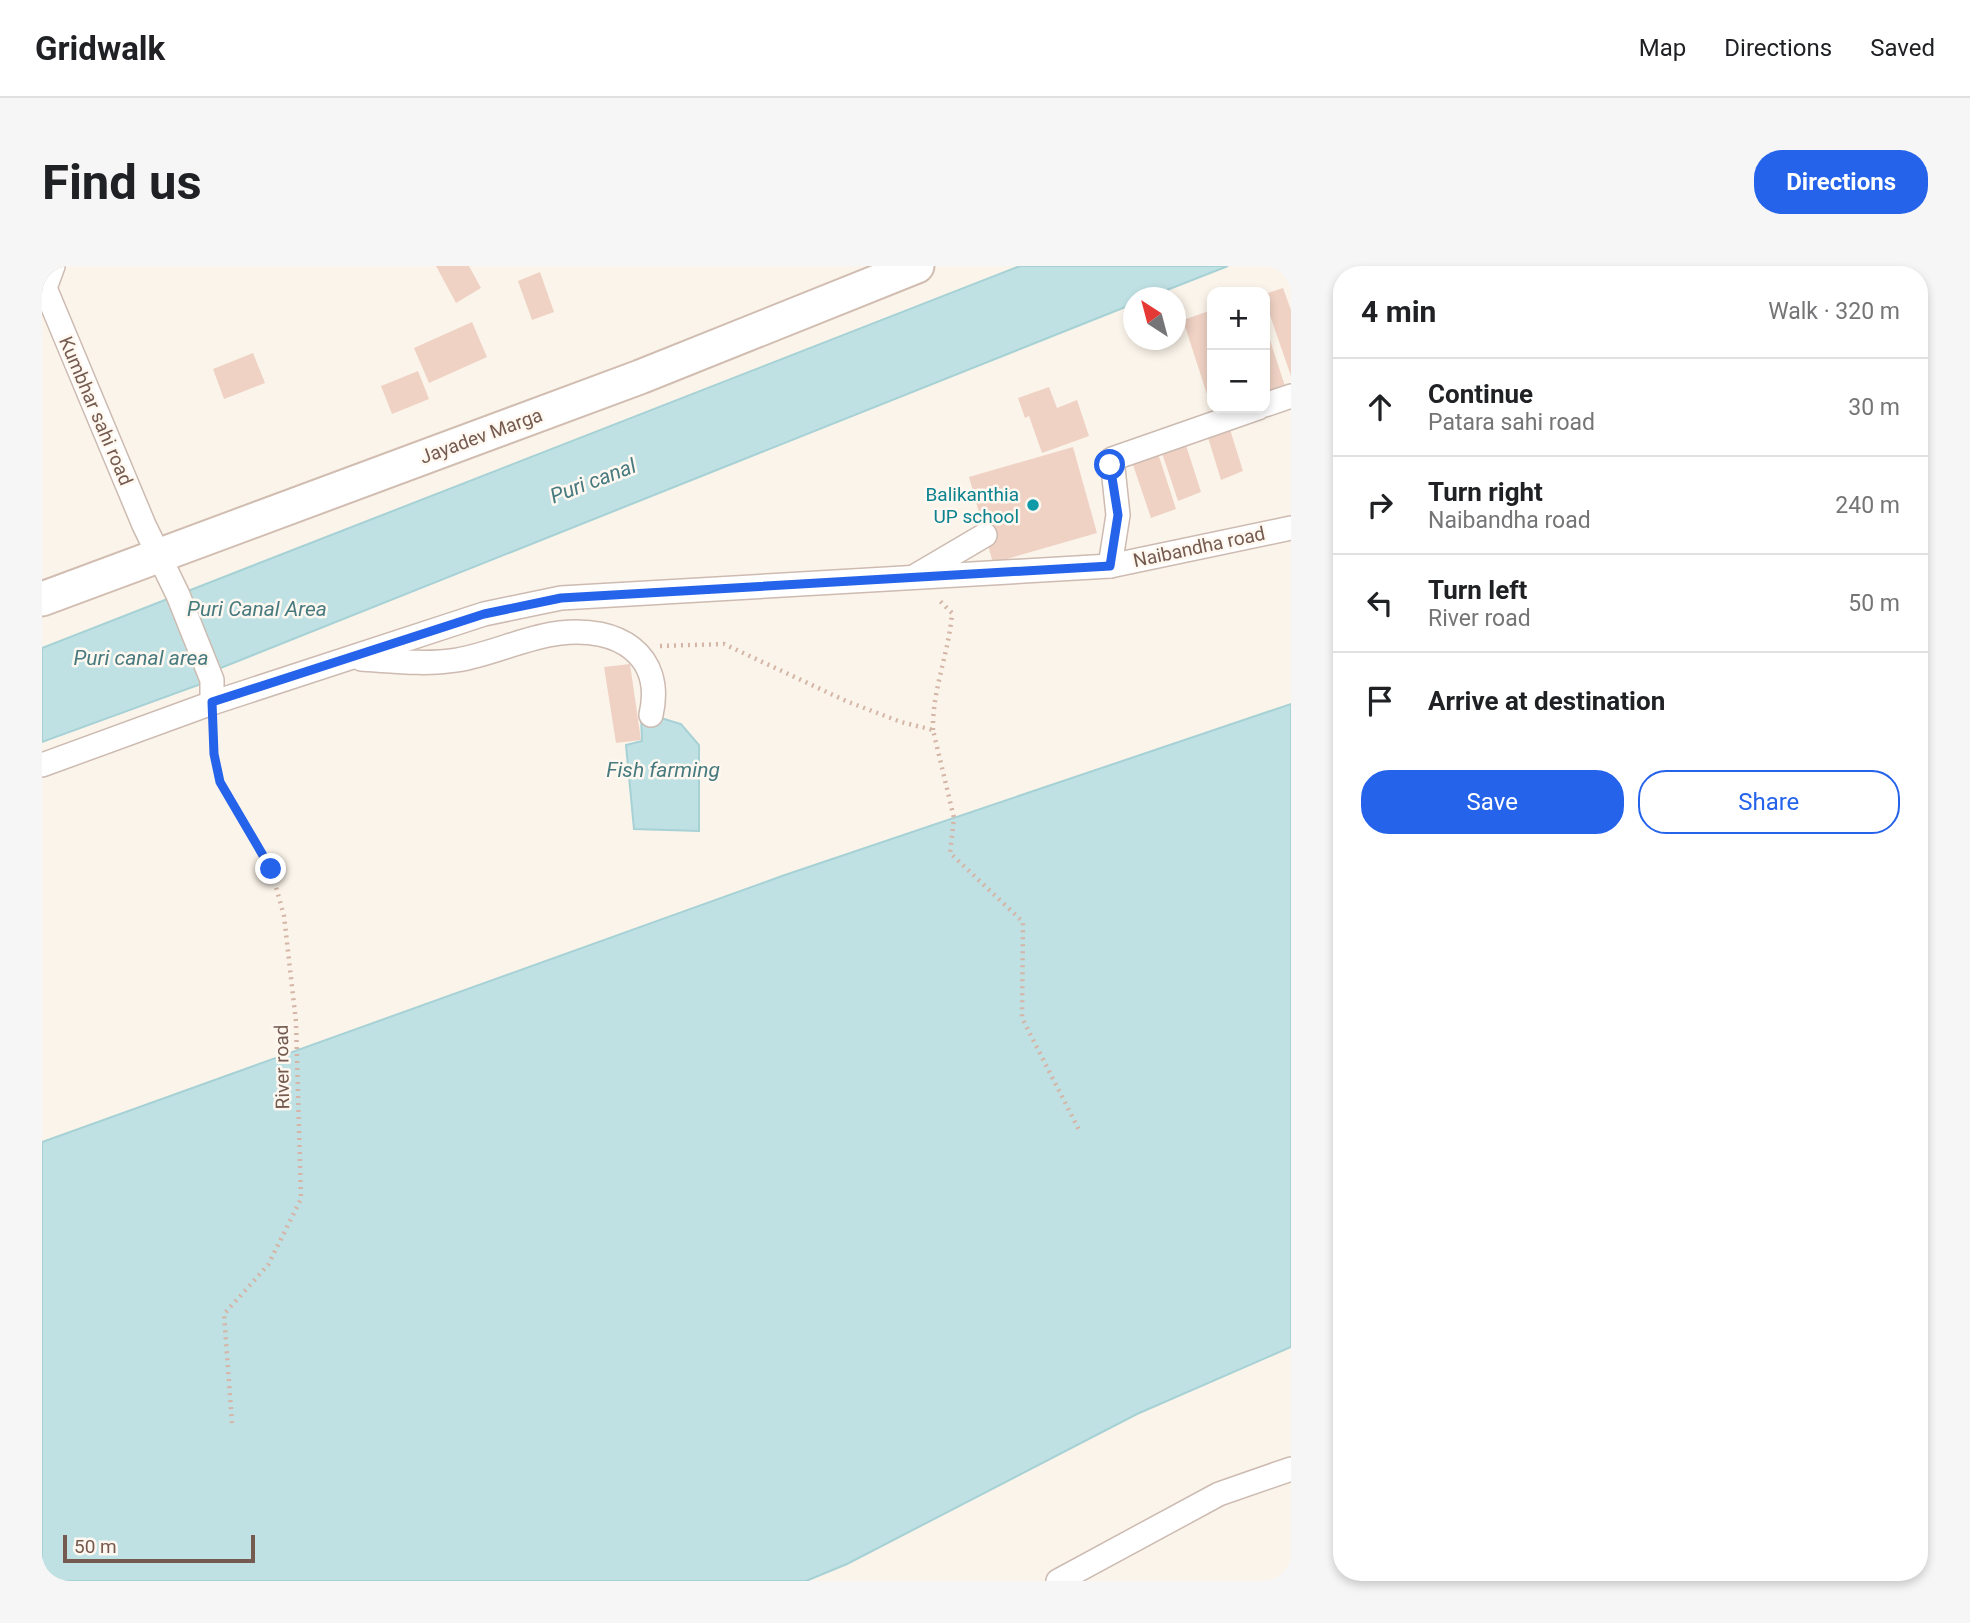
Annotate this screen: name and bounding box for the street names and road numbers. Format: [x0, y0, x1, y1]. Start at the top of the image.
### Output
street label: Kumbhar sahi road [54, 333, 138, 489]
street label: Jayadev Marga [417, 403, 545, 469]
street label: Naibandha road [1131, 522, 1267, 572]
street label: River road [270, 1024, 294, 1110]

